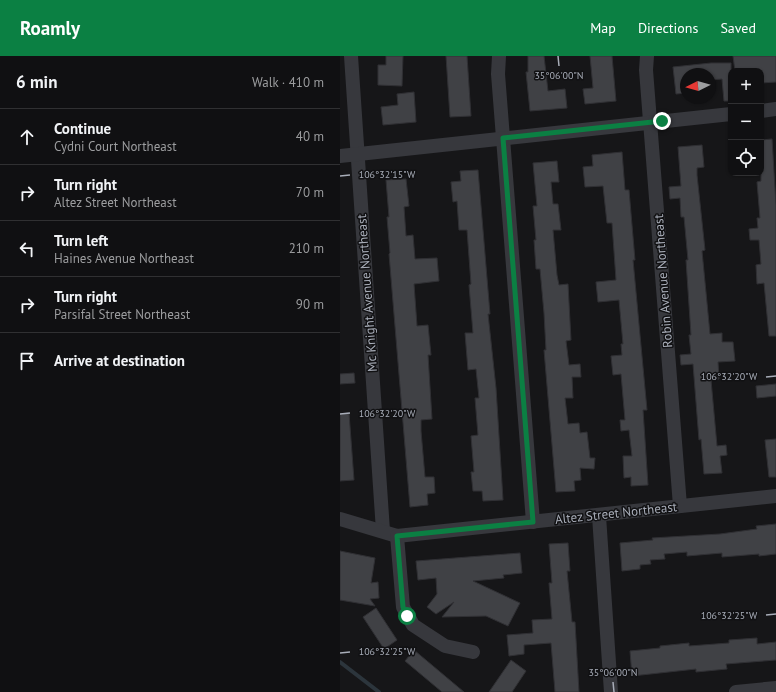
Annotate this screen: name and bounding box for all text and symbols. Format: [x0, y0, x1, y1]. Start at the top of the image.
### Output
text: Roamly [20, 16, 80, 40]
text: Map [590, 19, 616, 37]
text: Directions [638, 19, 698, 37]
text: Saved [720, 19, 756, 37]
north arrow [680, 68, 716, 104]
map controls [728, 68, 764, 176]
button: + [728, 68, 764, 104]
text: 35°06'00"N [534, 69, 584, 82]
text: 6 min [16, 71, 57, 93]
text: Walk · 410 m [252, 74, 324, 91]
button: − [728, 104, 764, 140]
route end [653, 112, 671, 130]
text: Continue [54, 119, 111, 138]
icon: ahead [16, 126, 38, 148]
text: 40 m [296, 128, 324, 145]
text: Cydni Court Northeast [54, 138, 177, 155]
button: locate [728, 140, 764, 176]
text: 106°32'15"W [359, 168, 416, 181]
text: Turn right [54, 175, 117, 194]
icon: right [16, 182, 38, 204]
text: 70 m [296, 184, 324, 201]
text: Altez Street Northeast [54, 194, 177, 211]
street label: Mc Knight Avenue Northeast [353, 213, 381, 372]
street label: Robin Avenue Northeast [650, 213, 676, 348]
text: Turn left [54, 231, 108, 250]
icon: left [16, 238, 38, 260]
text: 210 m [289, 240, 324, 257]
text: Haines Avenue Northeast [54, 250, 194, 267]
text: Turn right [54, 287, 117, 306]
icon: right [16, 294, 38, 316]
text: 90 m [296, 296, 324, 313]
text: Parsifal Street Northeast [54, 306, 190, 323]
icon: arrive [16, 350, 38, 372]
text: Arrive at destination [54, 351, 185, 370]
text: 106°32'20"W [701, 370, 758, 383]
text: 106°32'20"W [359, 407, 416, 420]
street label: Altez Street Northeast [554, 498, 678, 528]
route start [398, 607, 416, 625]
text: 106°32'25"W [701, 609, 758, 622]
text: 106°32'25"W [359, 645, 416, 658]
text: 35°06'00"N [588, 666, 638, 679]

